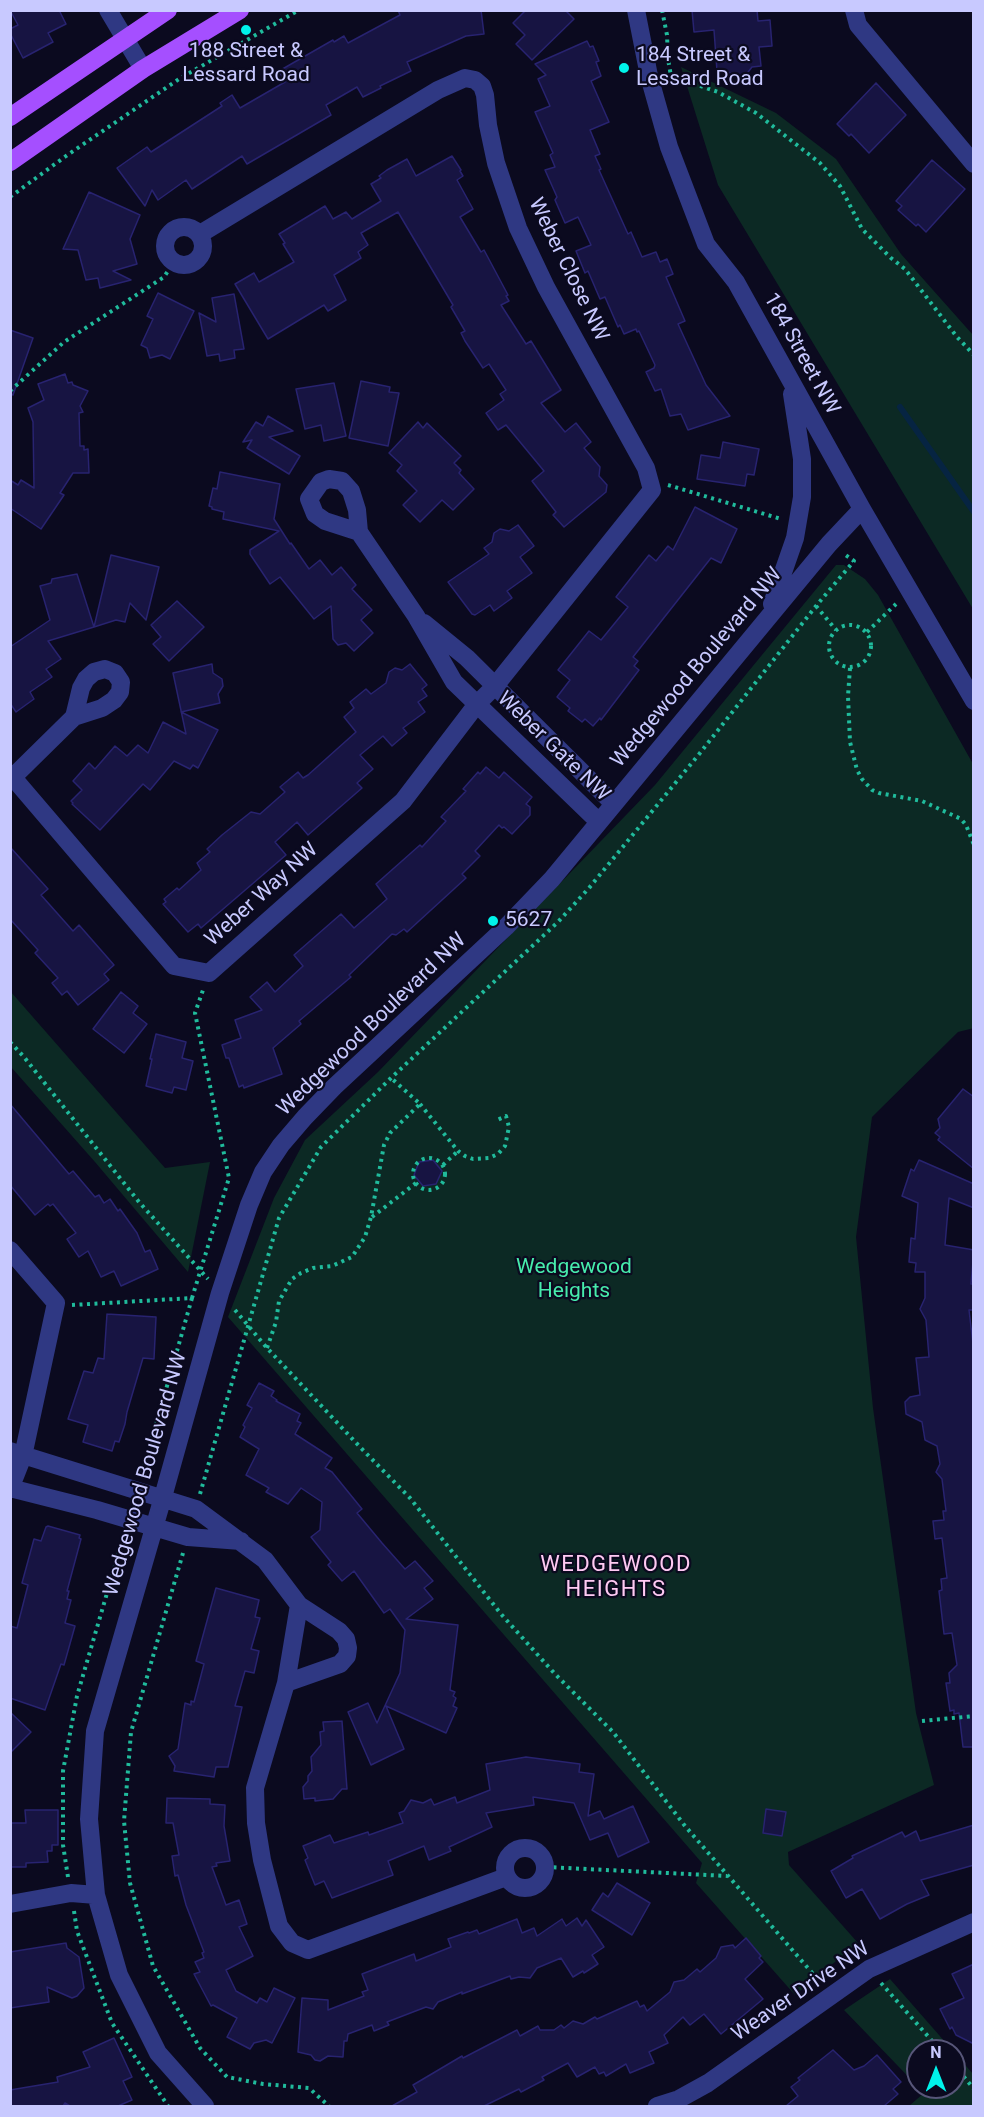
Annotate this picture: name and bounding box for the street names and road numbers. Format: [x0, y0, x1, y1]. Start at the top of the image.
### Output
street label: Weber Close NW [522, 194, 614, 346]
street label: 184 Street NW [757, 289, 845, 419]
street label: Wedgewood Boulevard NW [606, 563, 788, 773]
street label: Weber Gate NW [491, 687, 615, 807]
street label: Weber Way NW [200, 838, 324, 952]
street label: Wedgewood Boulevard NW [272, 928, 472, 1122]
street label: Wedgewood Boulevard NW [99, 1349, 193, 1599]
street label: Weaver Drive NW [728, 1937, 874, 2047]

